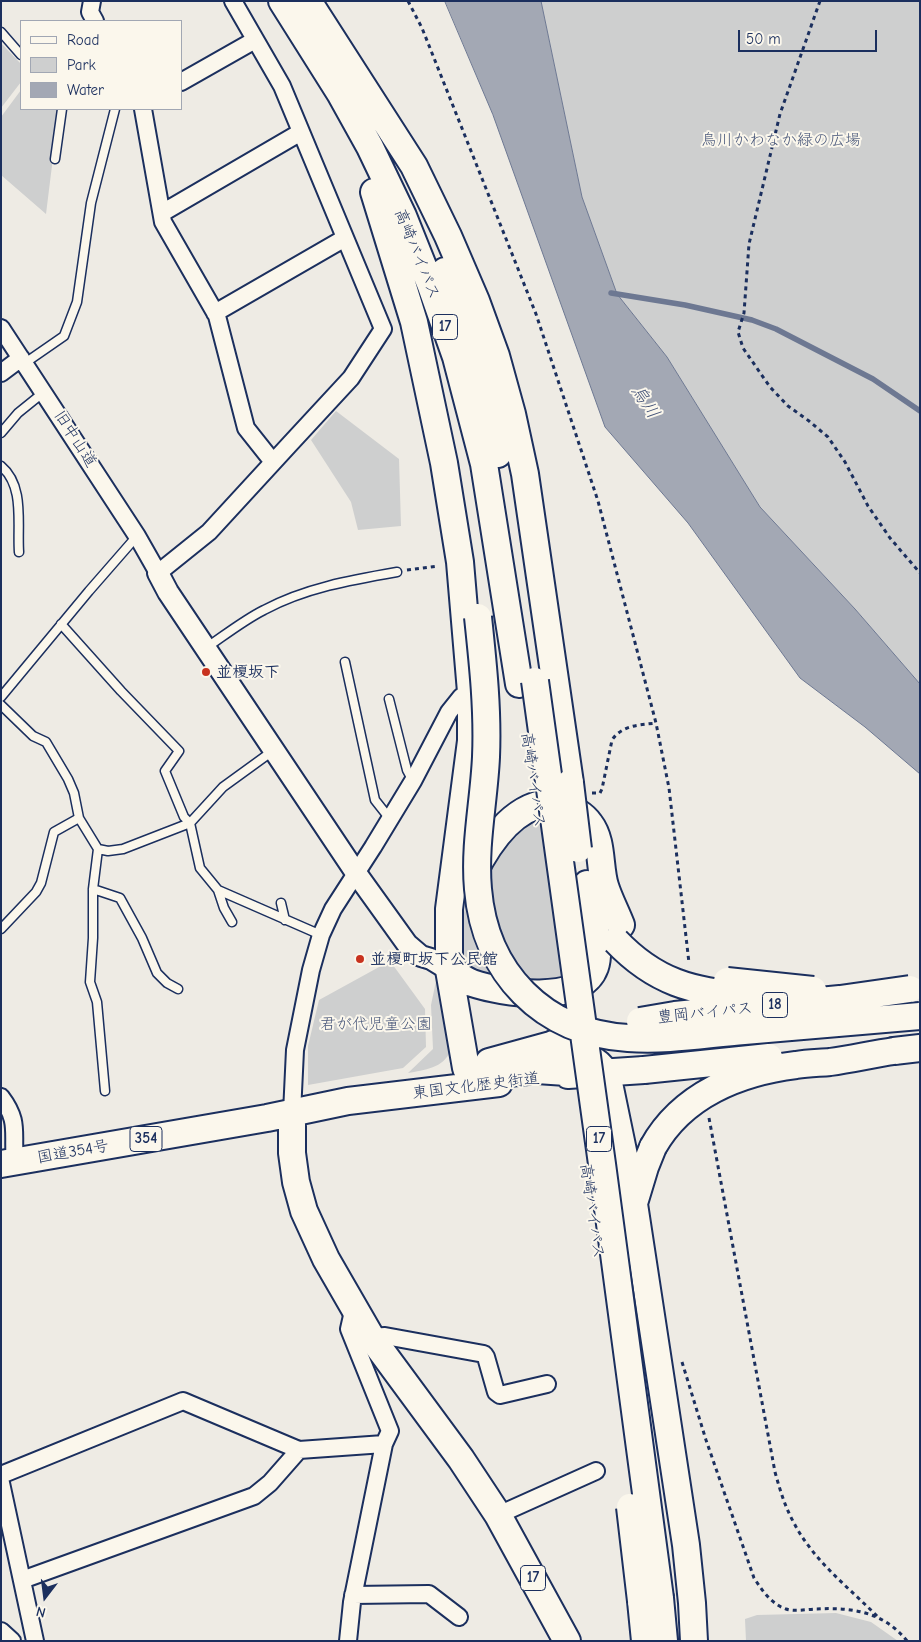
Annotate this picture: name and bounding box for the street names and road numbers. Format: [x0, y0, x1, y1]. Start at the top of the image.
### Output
street label: 高崎バイパス [390, 206, 444, 302]
road number: 17 [432, 314, 458, 340]
street label: 旧中山道 [50, 407, 100, 471]
street label: 高崎バイパス [517, 731, 549, 829]
road number: 18 [762, 992, 788, 1018]
street label: 豊岡バイパス [656, 998, 754, 1028]
street label: 東国文化歴史街道 [411, 1069, 541, 1103]
road number: 354 [130, 1126, 162, 1152]
road number: 17 [586, 1126, 612, 1152]
street label: 国道354号 [36, 1136, 110, 1168]
street label: 高崎バイパス [576, 1162, 608, 1260]
road number: 17 [520, 1566, 546, 1590]

